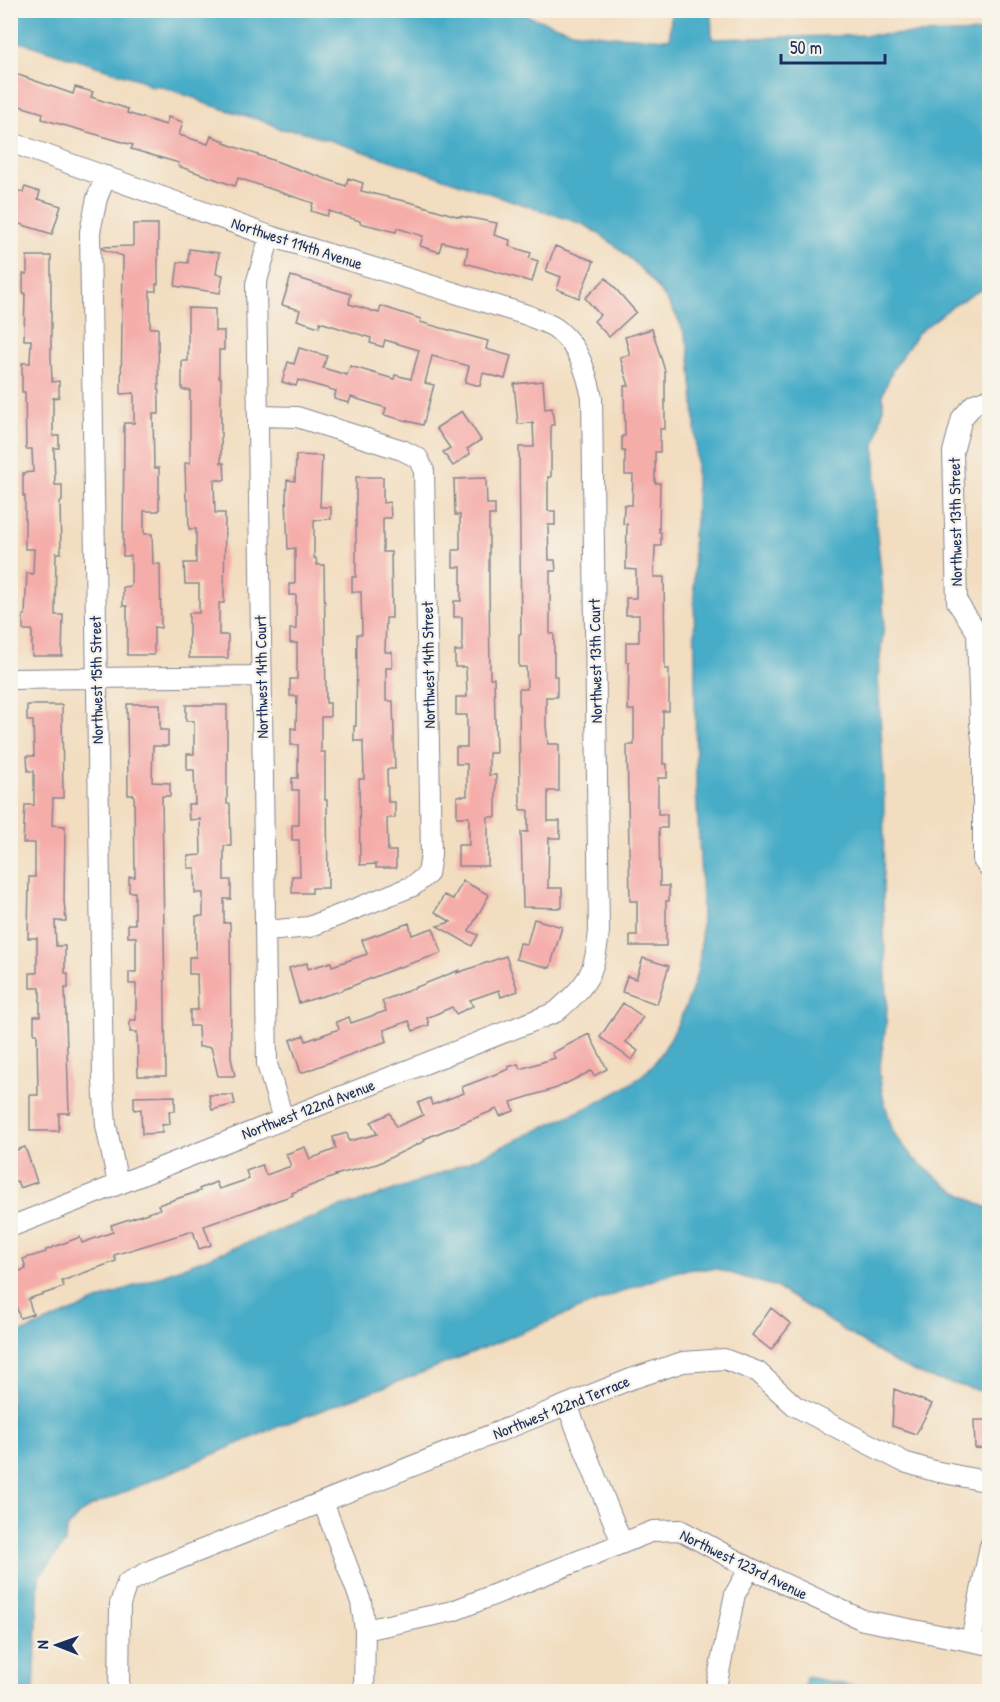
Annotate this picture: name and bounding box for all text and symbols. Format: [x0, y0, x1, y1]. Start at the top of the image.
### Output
scale bar [781, 27, 884, 65]
text: 50 m [790, 35, 822, 60]
street label: Northwest 114th Avenue [229, 211, 366, 275]
street label: Northwest 13th Street [943, 457, 967, 586]
street label: Northwest 13th Court [583, 598, 607, 723]
street label: Northwest 14th Street [416, 601, 440, 729]
street label: Northwest 15th Street [84, 615, 108, 744]
street label: Northwest 14th Court [249, 615, 273, 739]
street label: Northwest 122nd Avenue [238, 1073, 378, 1145]
street label: Northwest 122nd Terrace [489, 1369, 633, 1444]
street label: Northwest 123rd Avenue [676, 1524, 812, 1605]
north arrow [27, 1615, 87, 1675]
text: N [31, 1640, 53, 1649]

